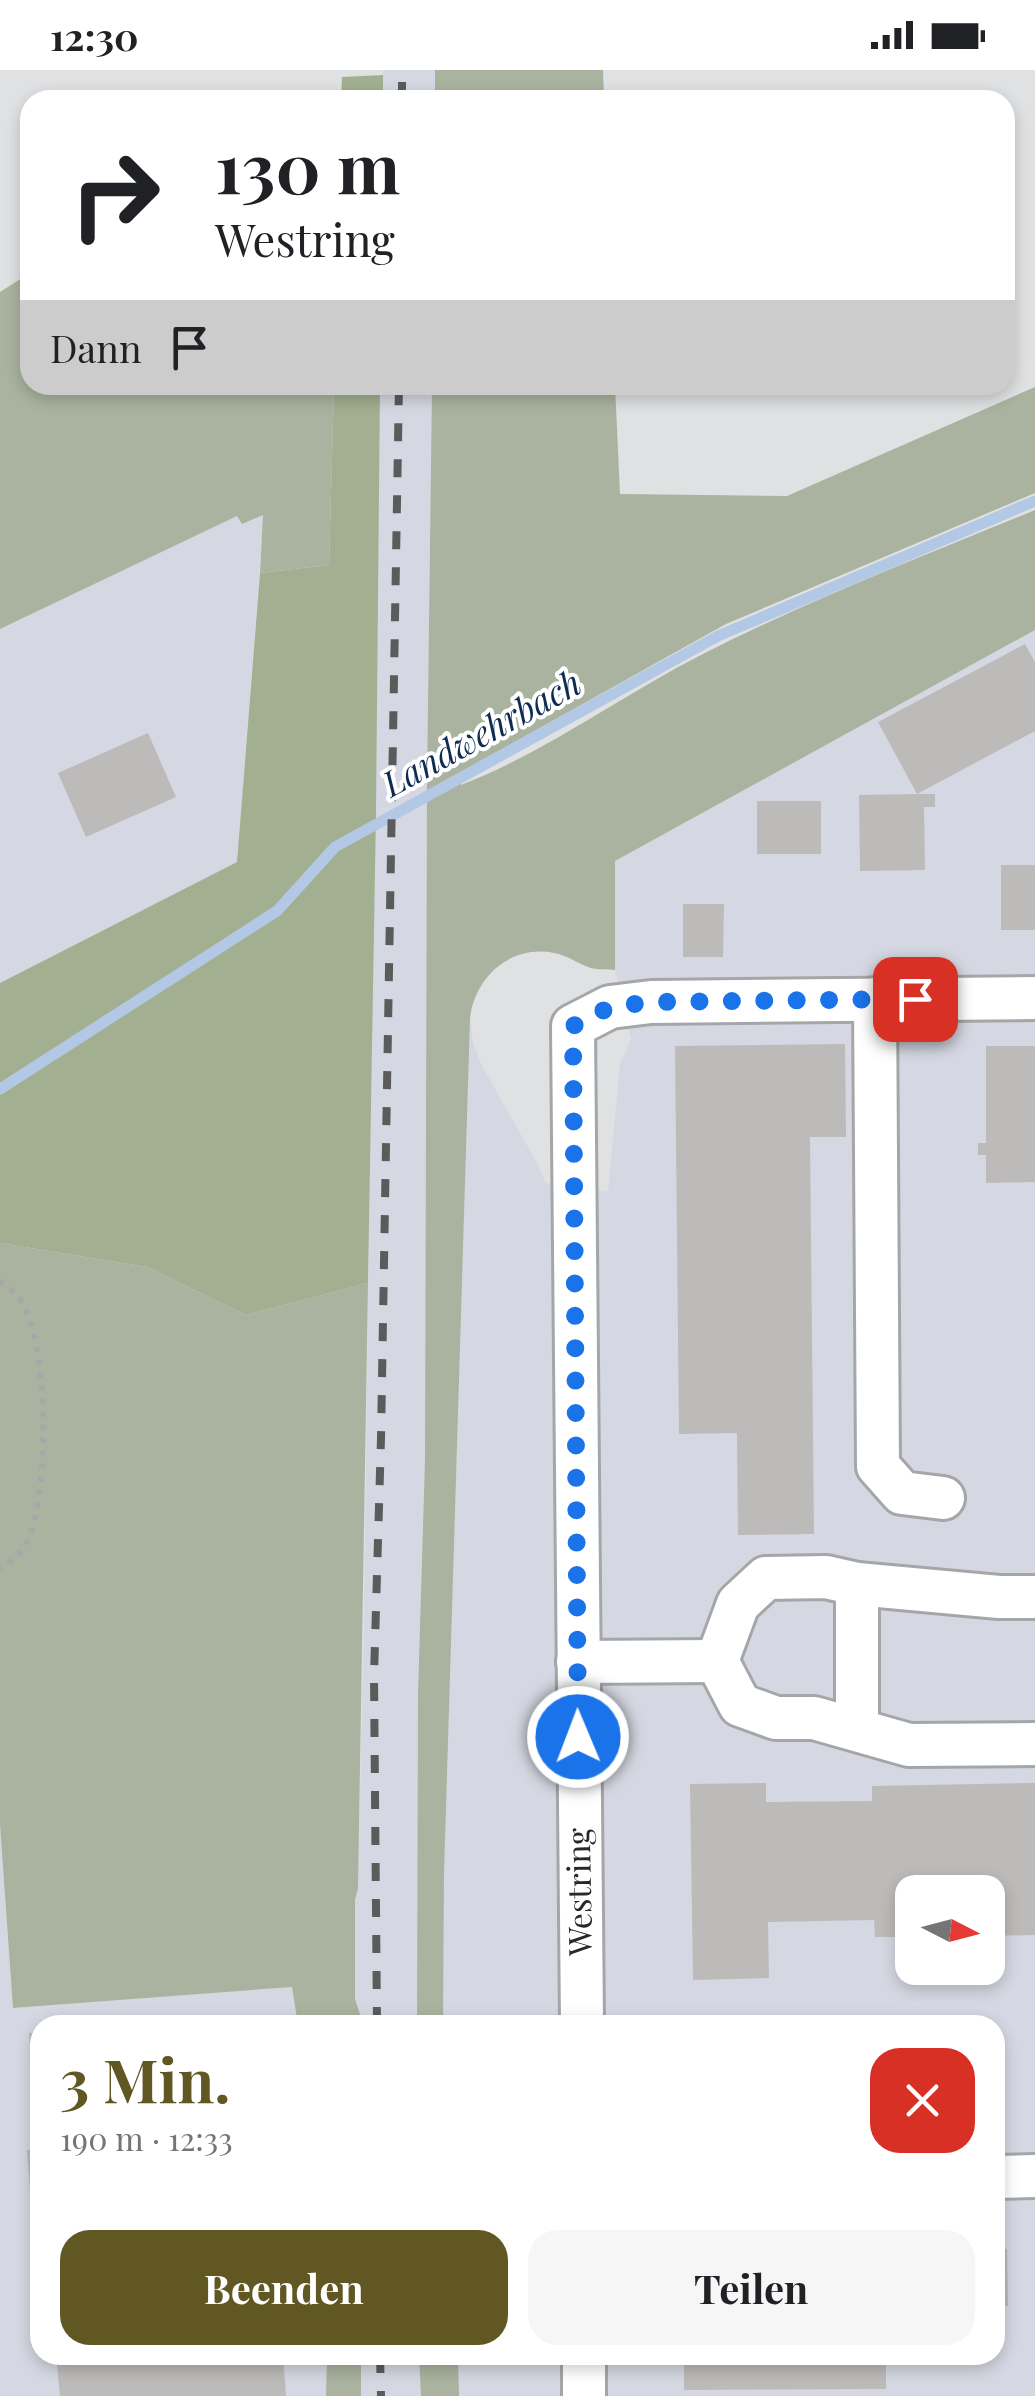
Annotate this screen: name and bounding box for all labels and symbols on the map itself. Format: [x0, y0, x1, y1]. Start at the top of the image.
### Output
water label: Landwehrbach [371, 658, 589, 807]
pin [873, 957, 958, 1042]
position arrow [526, 1685, 630, 1789]
street label: Westring [555, 1828, 600, 1957]
north arrow [895, 1875, 1005, 1985]

